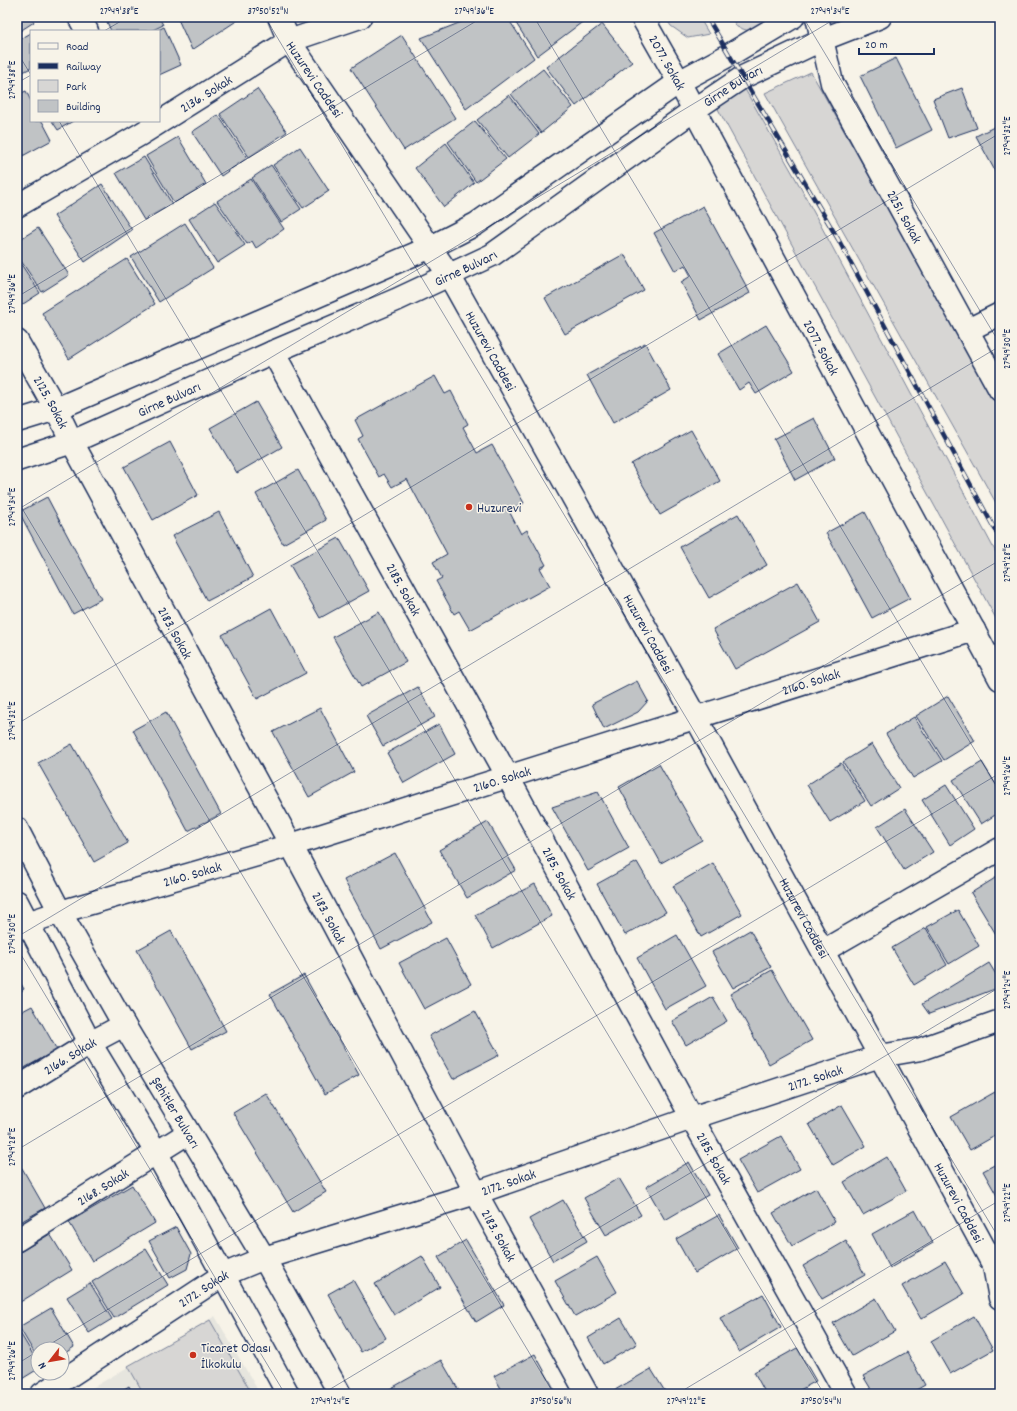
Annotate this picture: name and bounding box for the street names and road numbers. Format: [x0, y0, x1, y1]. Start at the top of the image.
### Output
street label: 2077. Sokak [642, 32, 690, 94]
street label: Huzurevi Caddesi [280, 38, 347, 123]
street label: Girne Bulvarı [700, 61, 766, 113]
street label: 2136. Sokak [177, 71, 237, 119]
street label: 2251. Sokak [881, 187, 926, 248]
street label: Girne Bulvarı [431, 246, 502, 293]
street label: Huzurevi Caddesi [459, 308, 520, 396]
street label: 2077. Sokak [797, 317, 843, 380]
street label: 2125. Sokak [27, 373, 72, 433]
street label: Girne Bulvarı [135, 378, 204, 423]
street label: 2185. Sokak [380, 560, 425, 620]
street label: Huzurevi Caddesi [617, 591, 678, 679]
street label: 2183. Sokak [151, 604, 196, 664]
street label: 2160. Sokak [780, 665, 843, 702]
street label: 2160. Sokak [471, 762, 534, 799]
street label: 2185. Sokak [536, 844, 581, 904]
street label: 2160. Sokak [161, 858, 224, 894]
street label: Huzurevi Caddesi [773, 875, 833, 963]
street label: 2183. Sokak [306, 889, 350, 949]
street label: 2166. Sokak [40, 1033, 101, 1081]
street label: 2172. Sokak [786, 1061, 846, 1098]
street label: Şehitler Bulvarı [145, 1074, 204, 1153]
street label: 2185. Sokak [690, 1129, 735, 1189]
street label: Huzurevi Caddesi [928, 1159, 988, 1248]
street label: 2168. Sokak [74, 1164, 134, 1212]
street label: 2172. Sokak [479, 1165, 539, 1202]
street label: 2183. Sokak [475, 1206, 520, 1266]
street label: 2172. Sokak [175, 1266, 232, 1314]

